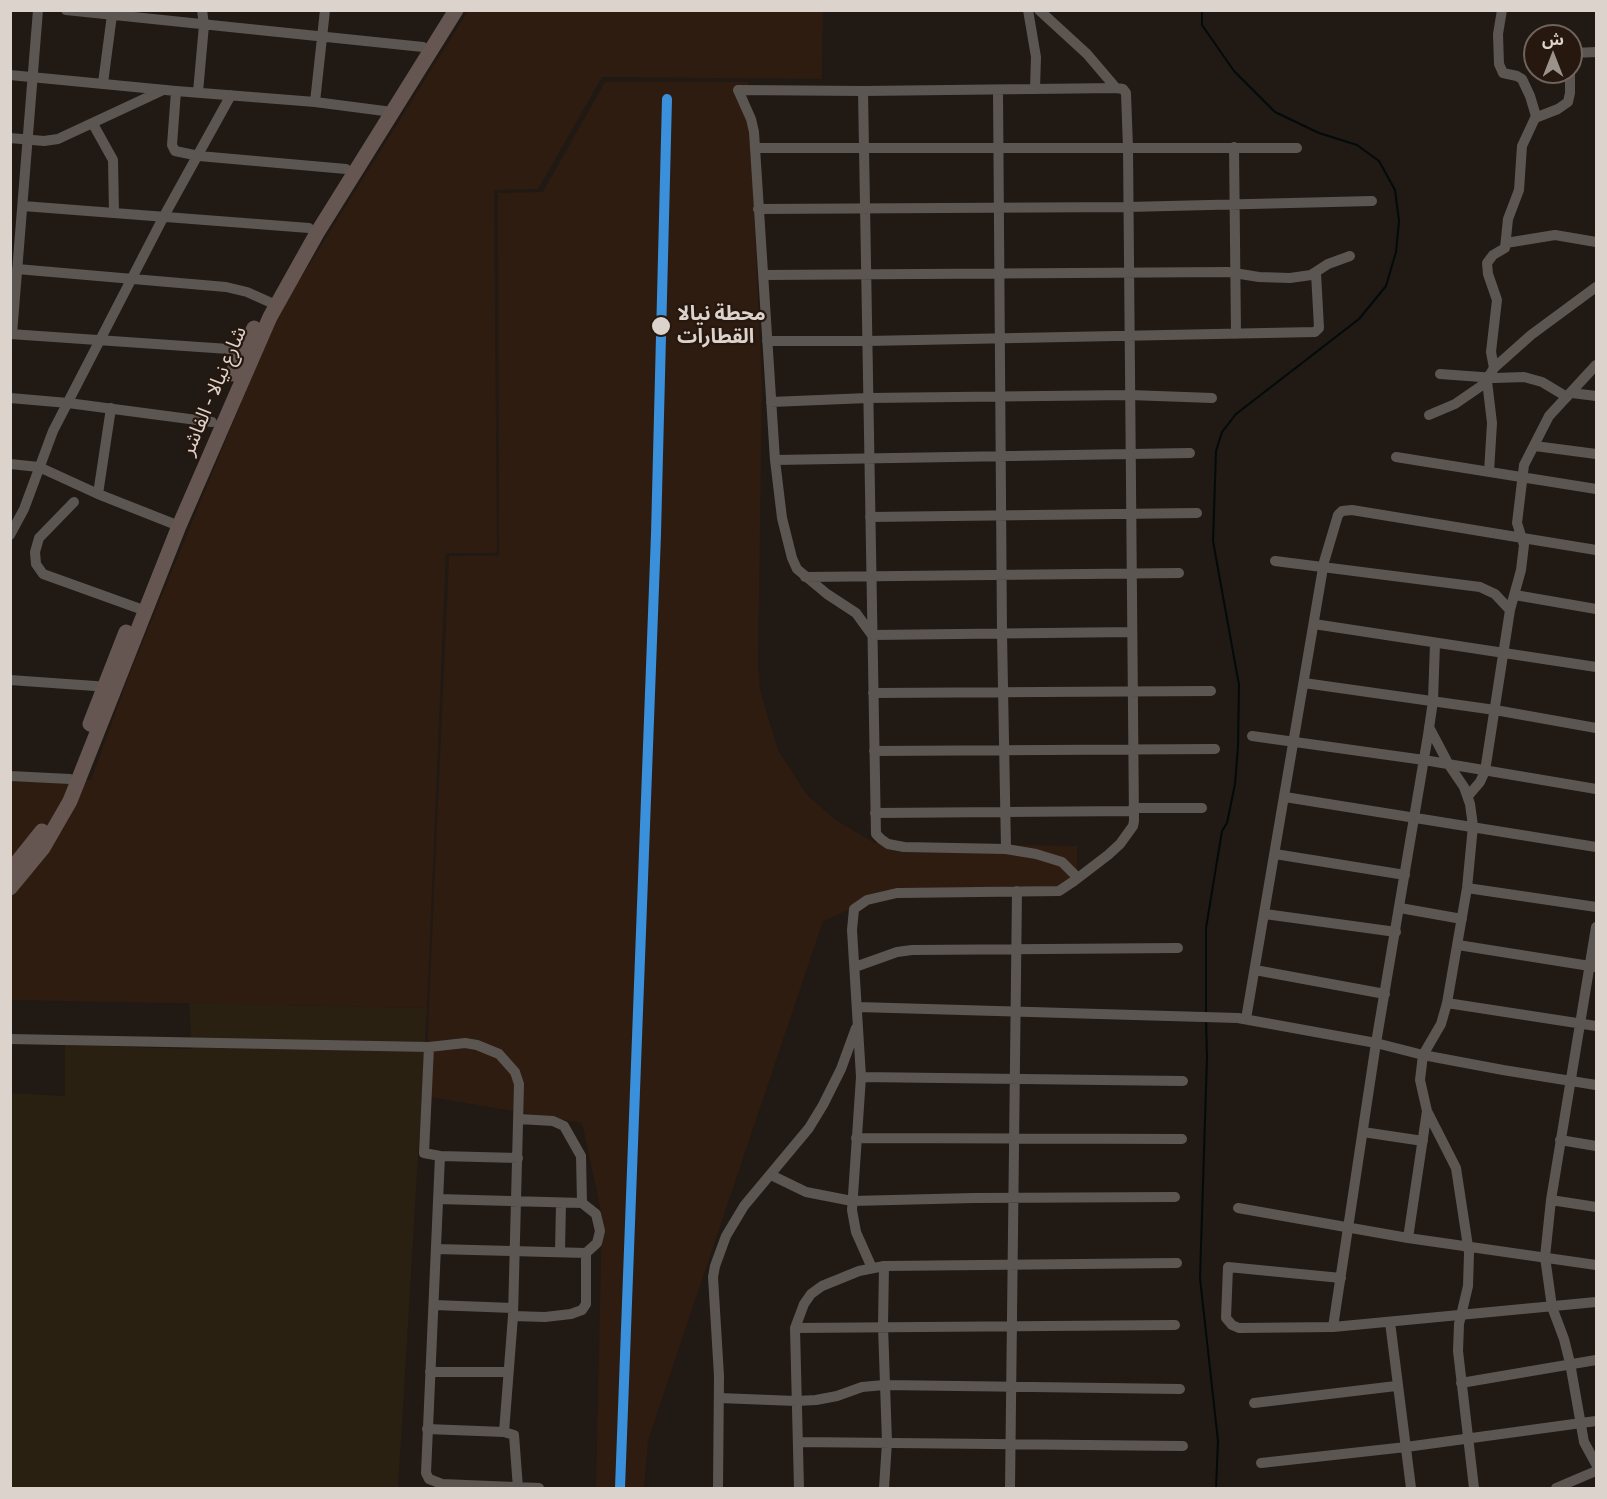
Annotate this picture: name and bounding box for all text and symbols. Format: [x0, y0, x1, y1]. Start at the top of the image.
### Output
north arrow [1523, 24, 1583, 84]
text: ش [1542, 26, 1564, 50]
place label: محطة نيالا القطارات [677, 302, 766, 349]
marker: محطة نيالا القطارات [650, 315, 672, 337]
street label: شارع نيالا - الفاشر [176, 323, 252, 459]

